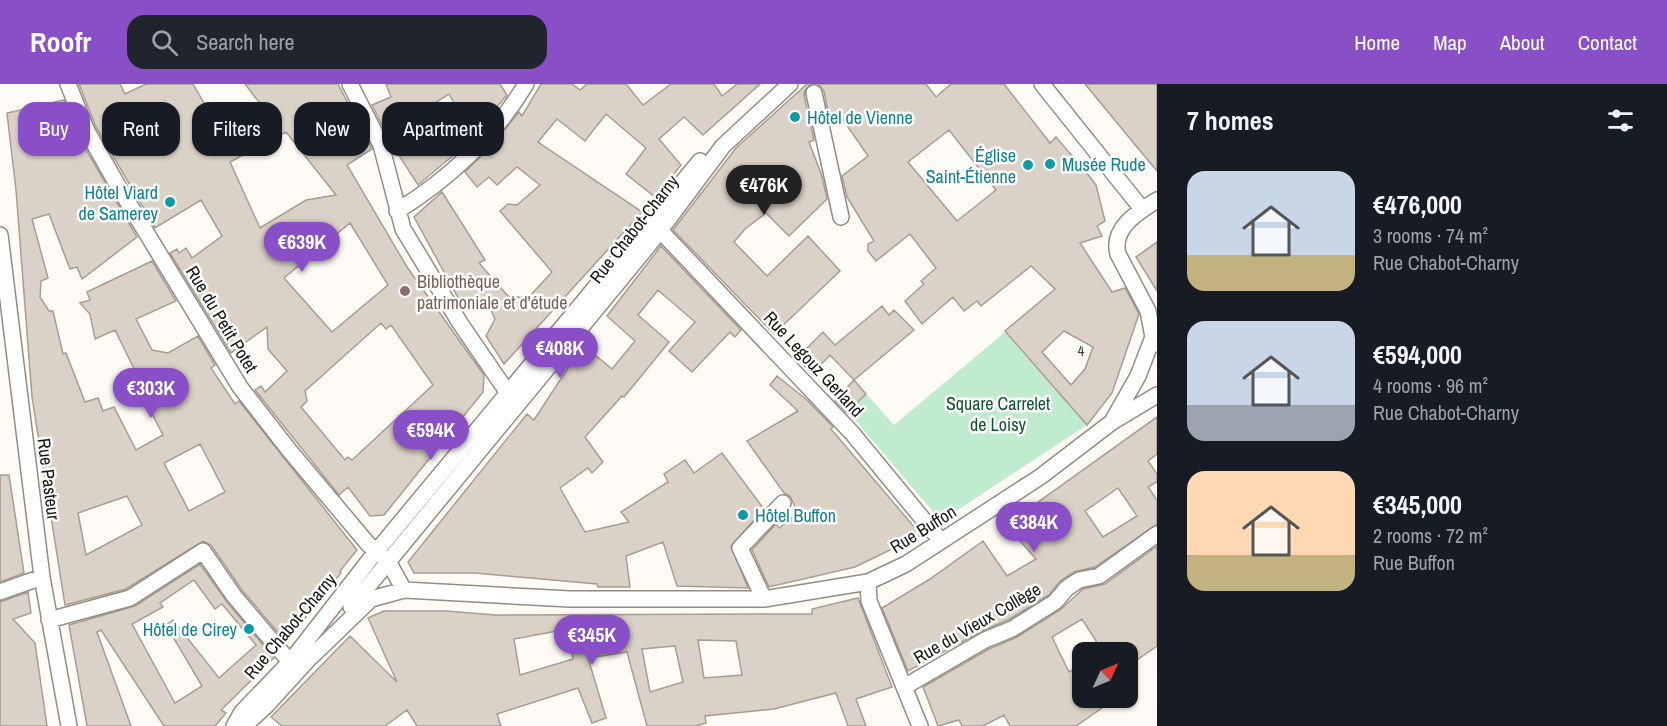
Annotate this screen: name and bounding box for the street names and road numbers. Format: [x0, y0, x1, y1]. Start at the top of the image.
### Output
street label: Rue Chabot-Charny [584, 169, 685, 288]
street label: Rue du Petit Potet [180, 261, 264, 377]
street label: Rue Legouz Gerland [758, 306, 870, 422]
street label: Rue Pasteur [32, 437, 66, 521]
street label: Rue Buffon [885, 499, 961, 559]
street label: Rue Chabot-Charny [238, 567, 342, 684]
street label: Rue du Vieux Collège [909, 576, 1045, 670]

